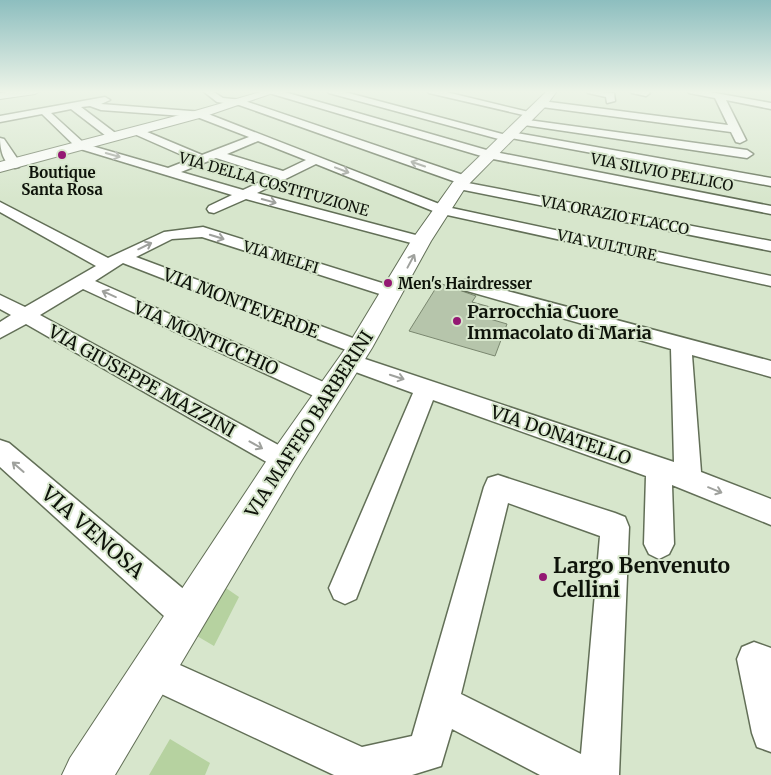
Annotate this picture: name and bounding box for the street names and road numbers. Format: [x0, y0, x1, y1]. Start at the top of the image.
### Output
street label: VIA DELLA COSTITUZIONE [176, 147, 372, 220]
street label: VIA SILVIO PELLICO [588, 149, 735, 195]
street label: VIA ORAZIO FLACCO [538, 191, 691, 239]
street label: VIA VULTURE [555, 225, 659, 265]
street label: VIA MELFI [240, 236, 321, 278]
street label: VIA MONTEVERDE [159, 262, 323, 344]
street label: VIA MONTICCHIO [129, 295, 282, 380]
street label: VIA GIUSEPPE MAZZINI [43, 319, 240, 442]
street label: VIA MAFFEO BARBERINI [239, 326, 378, 522]
street label: VIA DONATELLO [487, 400, 634, 470]
street label: VIA VENOSA [35, 479, 150, 584]

